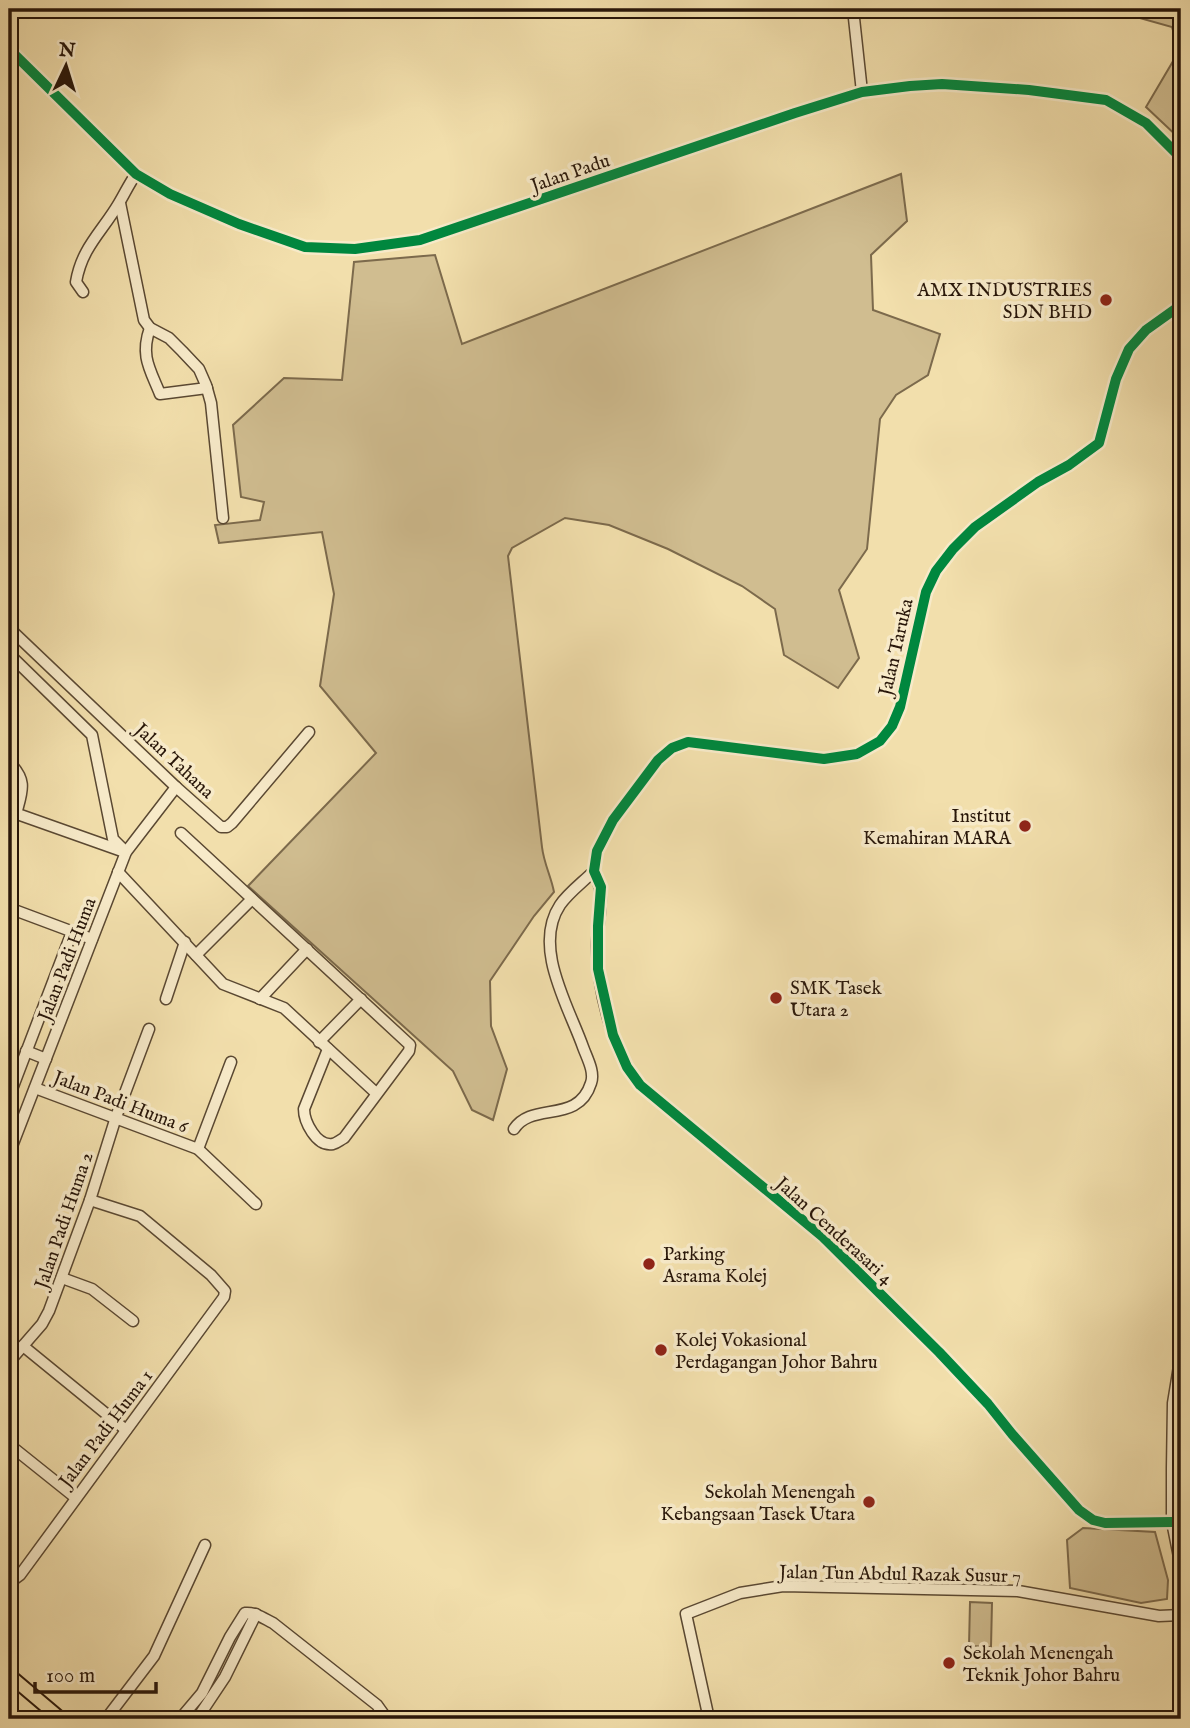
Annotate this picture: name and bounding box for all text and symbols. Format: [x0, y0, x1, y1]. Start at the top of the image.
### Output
north arrow [32, 32, 102, 102]
text: N [57, 38, 77, 64]
street label: Jalan Padu [526, 149, 614, 199]
place label: AMX INDUSTRIES SDN BHD [916, 279, 1092, 325]
marker: AMX INDUSTRIES SDN BHD [1098, 292, 1114, 308]
street label: Jalan Taruka [874, 596, 920, 700]
street label: Jalan Tahana [127, 717, 219, 805]
place label: Institut Kemahiran MARA [863, 805, 1012, 851]
marker: Institut Kemahiran MARA [1017, 818, 1033, 834]
street label: Jalan Padi Huma [33, 894, 103, 1027]
place label: SMK Tasek Utara 2 [790, 977, 883, 1023]
marker: SMK Tasek Utara 2 [768, 990, 784, 1006]
street label: Jalan Padi Huma 6 [48, 1065, 192, 1140]
street label: Jalan Padi Huma 2 [30, 1149, 100, 1294]
street label: Jalan Cenderasari 4 [768, 1171, 898, 1291]
place label: Parking Asrama Kolej [662, 1243, 767, 1289]
marker: Parking Asrama Kolej [641, 1256, 657, 1272]
place label: Kolej Vokasional Perdagangan Johor Bahru [675, 1329, 878, 1375]
marker: Kolej Vokasional Perdagangan Johor Bahru [653, 1342, 669, 1358]
street label: Jalan Padi Huma 1 [53, 1365, 159, 1495]
place label: Sekolah Menengah Kebangsaan Tasek Utara [661, 1481, 856, 1527]
marker: Sekolah Menengah Kebangsaan Tasek Utara [861, 1494, 877, 1510]
street label: Jalan Tun Abdul Razak Susur 7 [777, 1561, 1021, 1589]
place label: Sekolah Menengah Teknik Johor Bahru [963, 1642, 1120, 1688]
scale bar [35, 1651, 156, 1695]
marker: Sekolah Menengah Teknik Johor Bahru [941, 1655, 957, 1671]
text: 100 m [46, 1663, 95, 1690]

